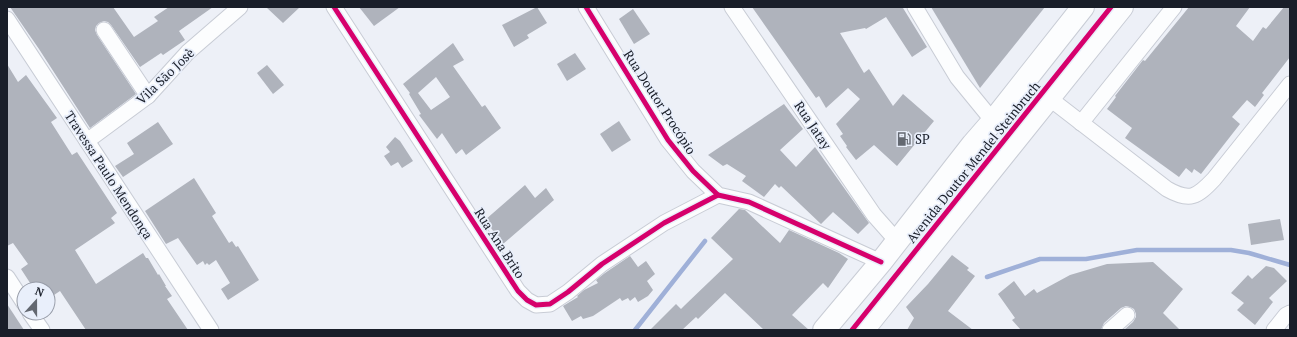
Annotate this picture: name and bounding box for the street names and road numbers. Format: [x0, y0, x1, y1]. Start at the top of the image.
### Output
street label: Vila São Josè [132, 44, 198, 108]
street label: Rua Doutor Procópio [620, 46, 700, 158]
street label: Avenida Doutor Mendel Steinbruch [902, 77, 1044, 247]
street label: Rua Jatay [790, 97, 836, 153]
street label: Travessa Paulo Mendonça [61, 107, 157, 243]
street label: Rua Ana Brito [471, 204, 529, 282]

